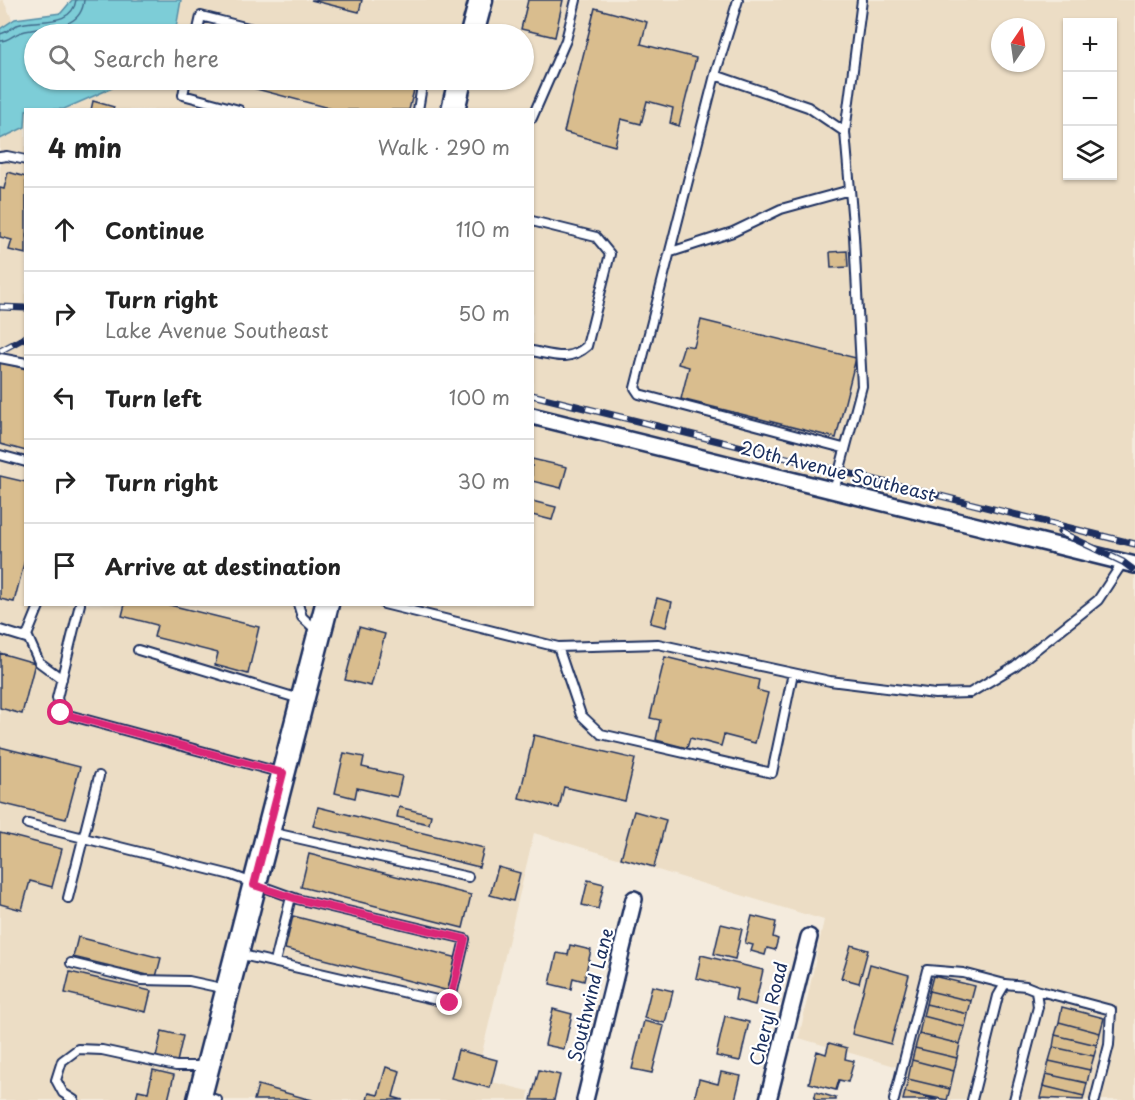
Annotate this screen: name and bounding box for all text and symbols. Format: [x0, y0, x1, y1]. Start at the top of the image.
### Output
north arrow [991, 18, 1045, 72]
map controls [1063, 18, 1117, 180]
button: + [1063, 18, 1117, 72]
search box [24, 24, 534, 90]
icon: search [45, 41, 78, 74]
text: Search here [93, 41, 219, 74]
button: − [1063, 72, 1117, 126]
button: layers [1063, 126, 1117, 180]
text: 4 min [48, 128, 122, 167]
text: Walk · 290 m [378, 132, 510, 162]
icon: ahead [48, 213, 81, 246]
text: Continue [105, 213, 204, 246]
text: 110 m [456, 214, 510, 244]
text: Turn right [105, 282, 218, 315]
icon: right [48, 297, 81, 330]
text: 50 m [458, 298, 510, 328]
text: Lake Avenue Southeast [105, 315, 328, 345]
icon: left [48, 381, 81, 414]
text: Turn left [105, 381, 202, 414]
text: 100 m [449, 382, 510, 412]
street label: 20th Avenue Southeast [738, 433, 939, 508]
icon: right [48, 465, 81, 498]
text: Turn right [105, 465, 218, 498]
text: 30 m [457, 466, 510, 496]
icon: arrive [48, 549, 81, 582]
text: Arrive at destination [105, 549, 341, 582]
route start [47, 699, 73, 725]
street label: Southwind Lane [560, 925, 619, 1064]
street label: Cheryl Road [742, 959, 794, 1068]
route end [436, 989, 462, 1015]

